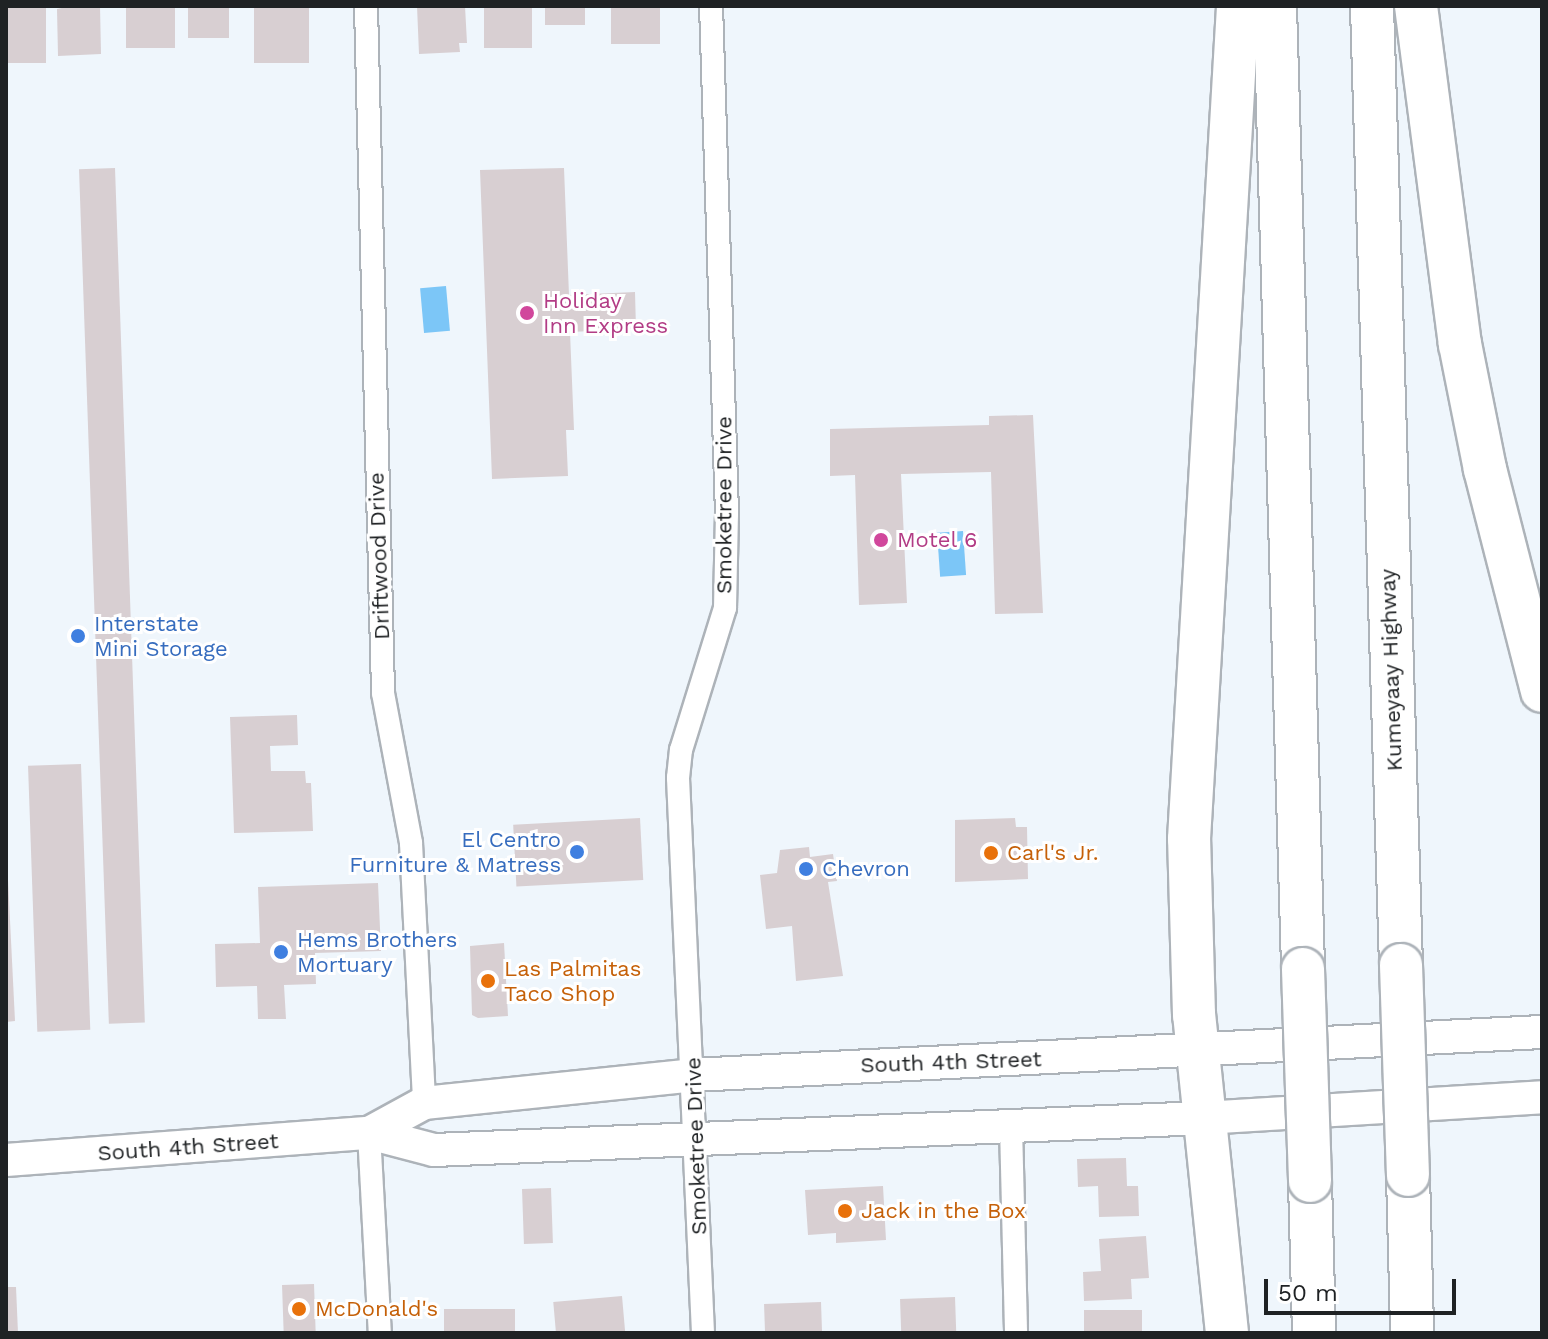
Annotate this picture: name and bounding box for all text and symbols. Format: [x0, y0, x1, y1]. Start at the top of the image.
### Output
place label: Holiday Inn Express [543, 287, 668, 338]
marker: Holiday Inn Express [518, 304, 536, 322]
street label: Smoketree Drive [711, 416, 737, 594]
street label: Driftwood Drive [363, 472, 395, 640]
place label: Motel 6 [897, 527, 978, 553]
marker: Motel 6 [872, 531, 890, 549]
street label: Kumeyaay Highway [1374, 568, 1408, 772]
place label: Interstate Mini Storage [94, 610, 228, 662]
marker: Interstate Mini Storage [69, 627, 87, 645]
place label: El Centro Furniture & Matress [349, 826, 561, 878]
place label: Carl's Jr. [1007, 840, 1099, 866]
marker: El Centro Furniture & Matress [568, 843, 586, 861]
marker: Carl's Jr. [982, 844, 1000, 862]
place label: Chevron [822, 856, 910, 882]
marker: Chevron [797, 860, 815, 878]
place label: Hems Brothers Mortuary [297, 926, 457, 978]
marker: Hems Brothers Mortuary [272, 943, 290, 961]
place label: Las Palmitas Taco Shop [504, 955, 641, 1006]
marker: Las Palmitas Taco Shop [479, 972, 497, 990]
street label: South 4th Street [860, 1046, 1042, 1078]
street label: Smoketree Drive [680, 1057, 712, 1235]
street label: South 4th Street [97, 1128, 279, 1166]
place label: Jack in the Box [861, 1198, 1027, 1224]
marker: Jack in the Box [836, 1202, 854, 1220]
scale bar [1268, 1263, 1460, 1313]
text: 50 m [1278, 1279, 1338, 1307]
place label: McDonald's [315, 1296, 438, 1322]
marker: McDonald's [290, 1300, 308, 1318]

